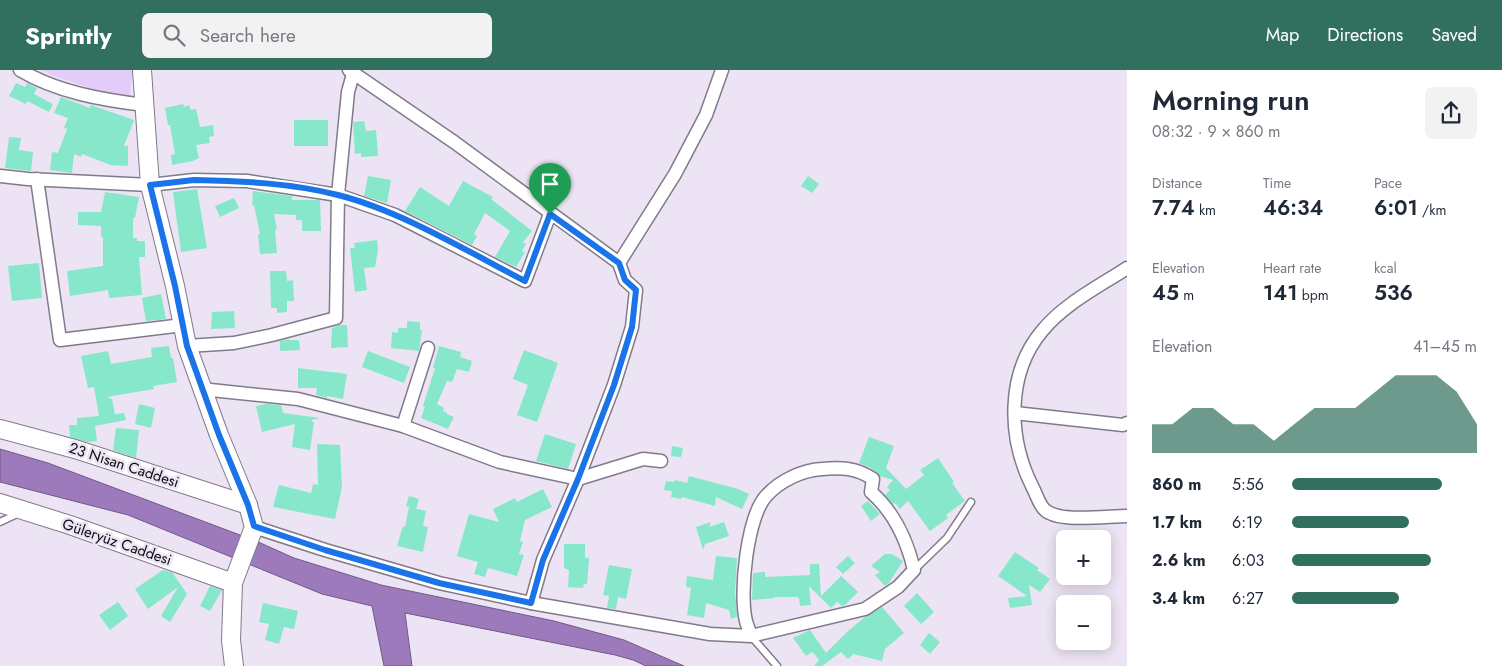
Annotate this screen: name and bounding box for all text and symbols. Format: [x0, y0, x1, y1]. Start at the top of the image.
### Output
search box [142, 13, 492, 58]
text: Sprintly [25, 18, 112, 53]
icon: search [160, 21, 188, 49]
text: Search here [200, 22, 296, 49]
text: Map [1266, 22, 1299, 48]
text: Directions [1327, 22, 1403, 48]
text: Saved [1431, 22, 1477, 48]
text: Morning run [1152, 80, 1310, 121]
button: share [1425, 87, 1477, 139]
text: 08:32 · 9 × 860 m [1152, 120, 1281, 143]
pin [529, 163, 571, 214]
icon: arrive [536, 170, 564, 198]
text: Distance [1152, 173, 1202, 193]
text: Time [1263, 173, 1291, 193]
text: Pace [1374, 173, 1402, 193]
text: 7.74 [1152, 193, 1195, 223]
text: 46:34 [1263, 193, 1323, 223]
text: 6:01 [1374, 193, 1418, 223]
text: km [1195, 200, 1216, 220]
text: /km [1418, 200, 1446, 220]
text: Elevation [1152, 258, 1205, 278]
text: Heart rate [1263, 258, 1321, 278]
text: kcal [1374, 258, 1397, 278]
text: 45 [1152, 278, 1179, 308]
text: 141 [1263, 278, 1298, 308]
text: 536 [1374, 278, 1413, 308]
text: m [1179, 285, 1194, 305]
text: bpm [1298, 285, 1329, 305]
text: Elevation [1152, 335, 1212, 358]
text: 41–45 m [1413, 335, 1477, 358]
street label: 23 Nisan Caddesi [66, 437, 182, 493]
text: 860 m [1152, 473, 1201, 496]
text: 5:56 [1232, 473, 1264, 496]
text: 1.7 km [1152, 511, 1202, 534]
text: 6:19 [1232, 511, 1262, 534]
street label: Güleryüz Caddesi [59, 513, 175, 571]
map controls [1056, 530, 1111, 650]
button: + [1056, 530, 1111, 585]
text: 2.6 km [1152, 549, 1206, 572]
text: 6:03 [1232, 549, 1264, 572]
text: 3.4 km [1152, 587, 1205, 610]
text: 6:27 [1232, 587, 1264, 610]
button: − [1056, 595, 1111, 650]

